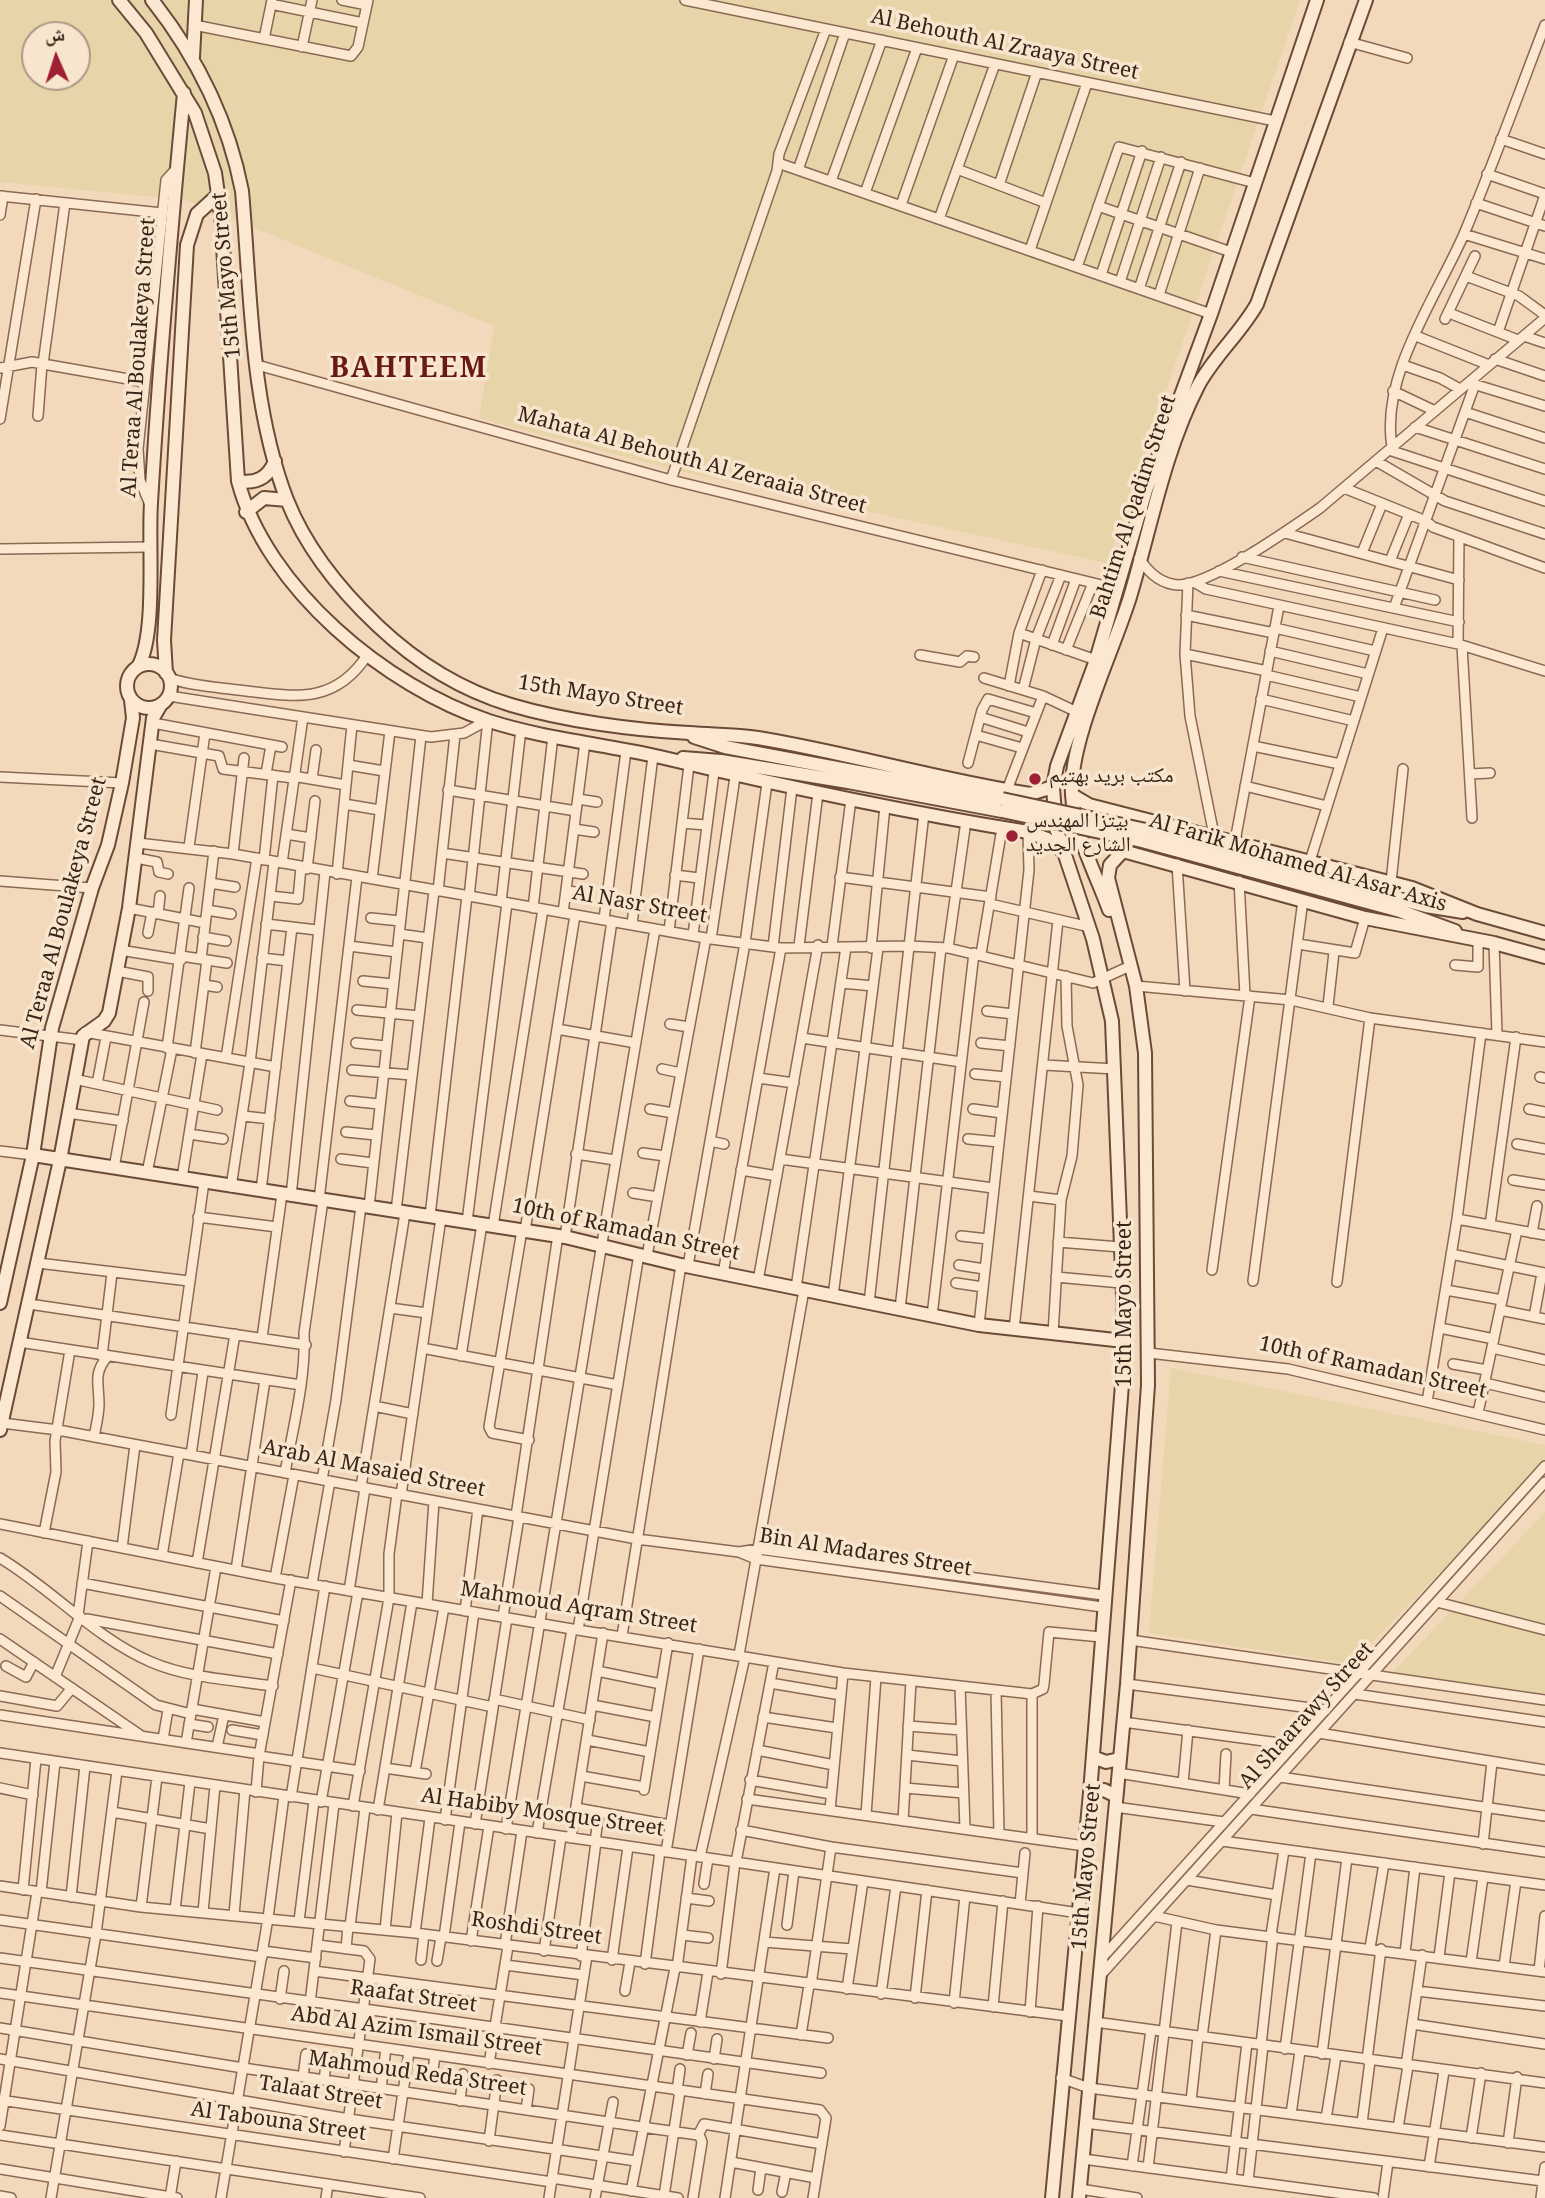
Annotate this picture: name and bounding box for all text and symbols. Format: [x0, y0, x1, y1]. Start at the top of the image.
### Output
street label: Al Behouth Al Zraaya Street [868, 7, 1140, 89]
north arrow [21, 21, 91, 91]
text: ش [44, 21, 66, 54]
street label: 15th Mayo Street [210, 191, 250, 359]
street label: Al Teraa Al Boulakeya Street [120, 217, 164, 499]
district label: BAHTEEM [331, 356, 487, 390]
street label: Bahtim Al Qadim Street [1089, 393, 1185, 623]
street label: Mahata Al Behouth Al Zeraaia Street [514, 405, 868, 523]
street label: 15th Mayo Street [516, 673, 684, 725]
place label: مكتب بريد بهتيم [1049, 766, 1174, 792]
marker: مكتب بريد بهتيم [1027, 771, 1043, 787]
street label: Al Teraa Al Boulakeya Street [19, 775, 115, 1053]
place label: بيتزا المهندس الشارع الجديد [1026, 811, 1131, 861]
street label: Al Farik Mohamed Al Asar Axis [1145, 811, 1449, 921]
marker: بيتزا المهندس الشارع الجديد [1004, 828, 1020, 844]
street label: Al Nasr Street [570, 884, 708, 932]
street label: 10th of Ramadan Street [509, 1197, 741, 1269]
street label: 15th Mayo Street [1115, 1221, 1141, 1387]
street label: 10th of Ramadan Street [1256, 1335, 1488, 1407]
street label: Arab Al Masaied Street [259, 1438, 487, 1506]
street label: Bin Al Madares Street [757, 1527, 973, 1585]
street label: Mahmoud Aqram Street [458, 1580, 698, 1642]
street label: Al Shaarawy Street [1236, 1639, 1382, 1797]
street label: 15th Mayo Street [1070, 1783, 1110, 1951]
street label: Al Habiby Mosque Street [419, 1786, 665, 1846]
street label: Roshdi Street [469, 1910, 603, 1954]
street label: Raafat Street [348, 1979, 478, 2021]
street label: Abd Al Azim Ismail Street [289, 2005, 543, 2065]
street label: Mahmoud Reda Street [306, 2049, 528, 2105]
street label: Talaat Street [256, 2074, 384, 2118]
street label: Al Tabouna Street [189, 2100, 367, 2150]

